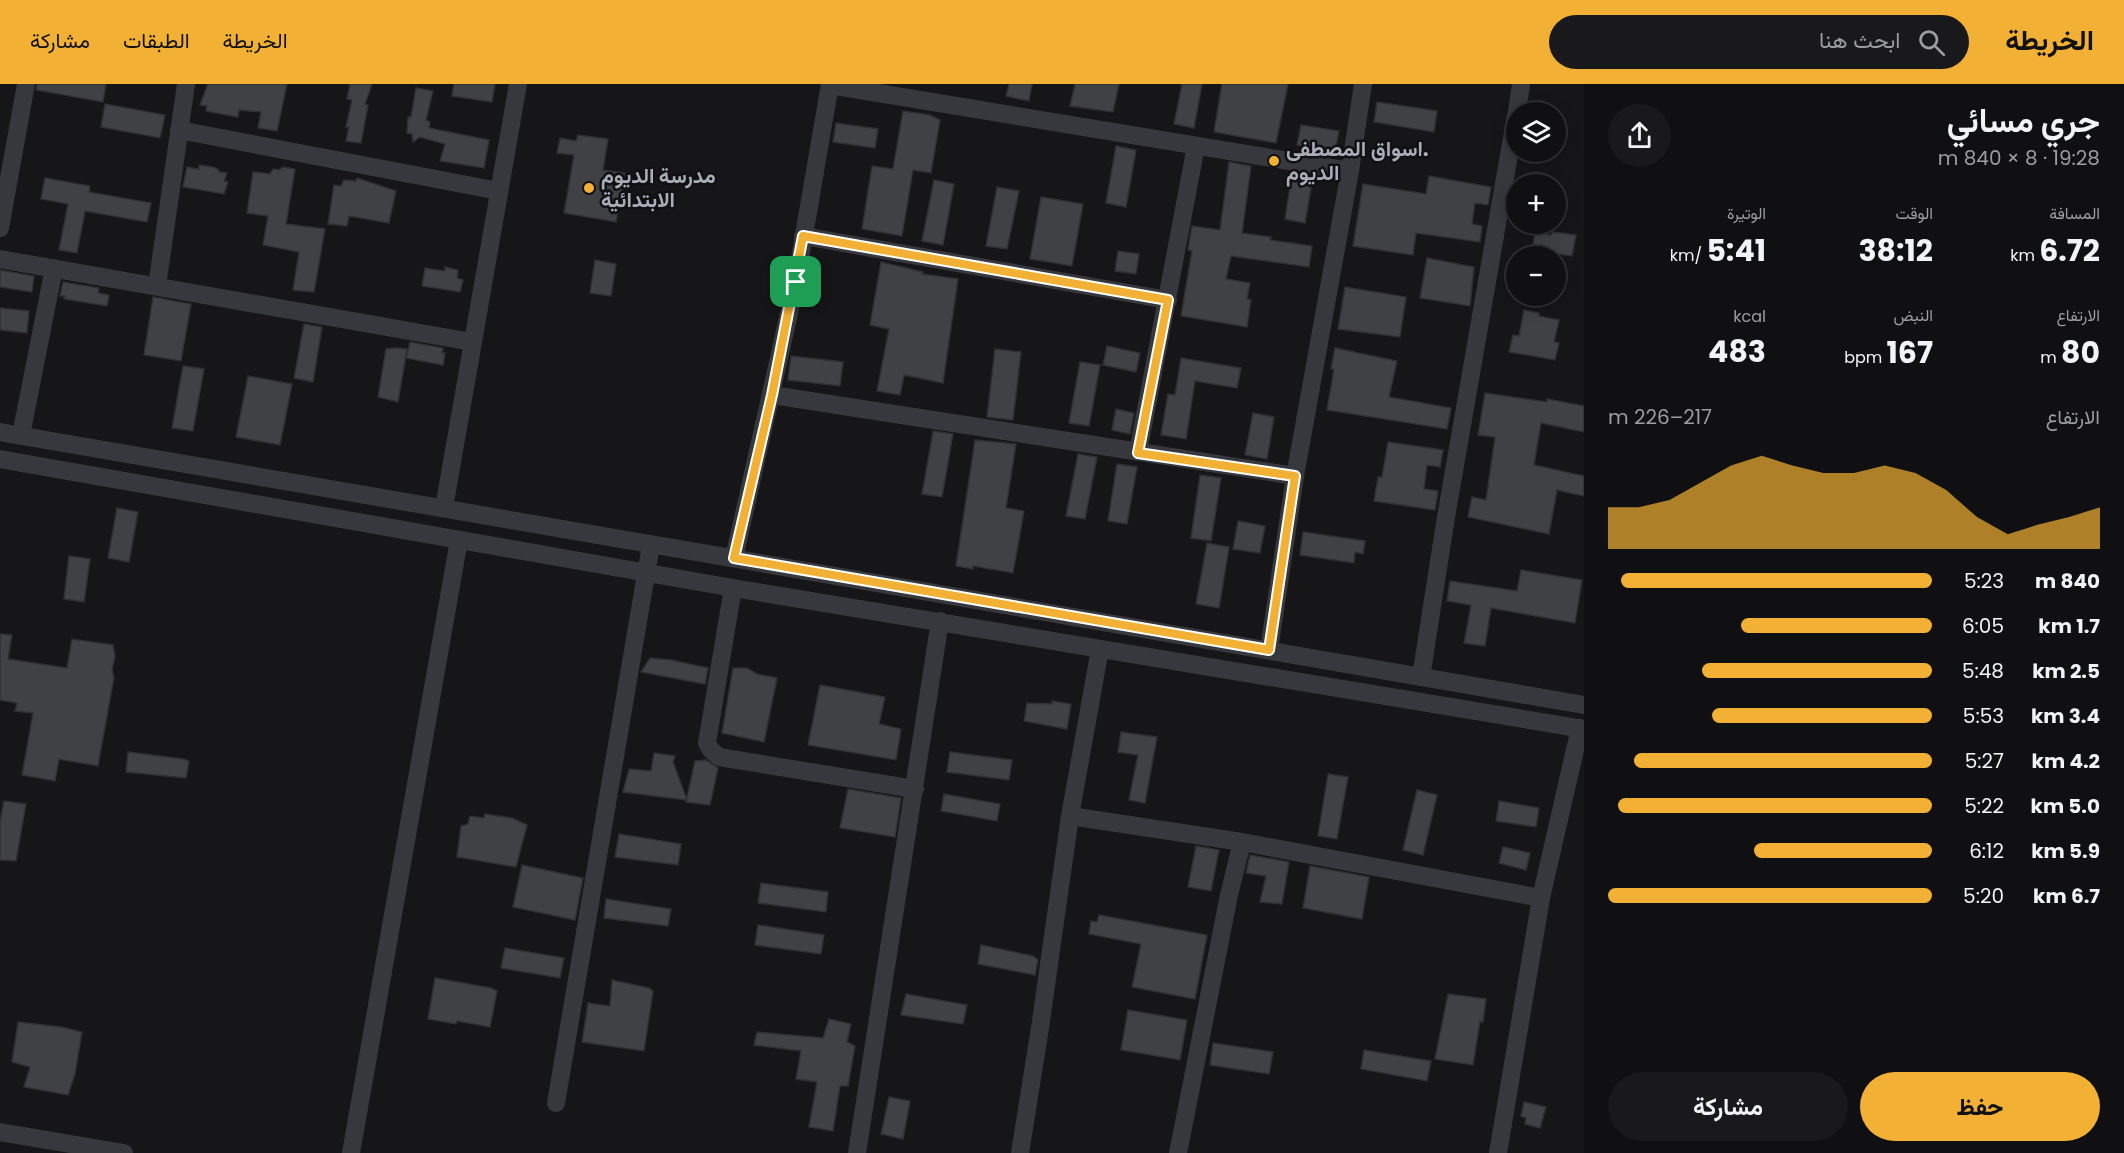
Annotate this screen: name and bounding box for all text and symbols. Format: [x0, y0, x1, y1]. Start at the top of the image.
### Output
search box [1549, 15, 1969, 69]
text: الخريطة [2005, 21, 2094, 60]
text: ابحث هنا [1819, 25, 1900, 56]
text: مشاركة [30, 26, 90, 55]
text: الطبقات [123, 26, 190, 55]
text: الخريطة [223, 26, 288, 55]
icon: search [1915, 26, 1948, 59]
text: جري مسائي [1947, 97, 2100, 144]
map controls [1506, 102, 1566, 306]
button: layers [1506, 102, 1566, 162]
button: share [1608, 104, 1671, 167]
place label: اسواق المصطفى. الديوم [1286, 134, 1429, 187]
text: 19:28 · 8 × 840 m [1938, 144, 2100, 172]
marker: اسواق المصطفى. الديوم [1267, 154, 1281, 168]
place label: مدرسة الديوم الابتدائية [601, 161, 716, 214]
button: + [1506, 174, 1566, 234]
marker: مدرسة الديوم الابتدائية [582, 181, 596, 195]
text: الوتيرة [1727, 202, 1766, 225]
text: الوقت [1895, 202, 1933, 225]
text: المسافة [2049, 202, 2100, 225]
text: 5:41 [1706, 229, 1766, 272]
text: 38:12 [1858, 229, 1933, 272]
text: 6.72 [2039, 229, 2100, 272]
text: /km [1670, 244, 1706, 267]
text: km [2010, 244, 2039, 267]
button: − [1506, 246, 1566, 306]
pin [770, 256, 821, 307]
icon: arrive [779, 265, 812, 298]
text: النبض [1893, 304, 1933, 327]
text: الارتفاع [2057, 304, 2100, 327]
text: kcal [1733, 305, 1766, 328]
text: 483 [1708, 330, 1766, 373]
text: 167 [1887, 331, 1933, 374]
text: 80 [2061, 331, 2100, 374]
text: bpm [1844, 346, 1887, 369]
text: m [2040, 346, 2061, 369]
text: 217–226 m [1608, 403, 1712, 431]
text: الارتفاع [2046, 403, 2100, 431]
text: 5:23 [1964, 567, 2004, 595]
text: 840 m [2035, 567, 2100, 595]
text: 6:05 [1962, 612, 2004, 640]
text: 1.7 km [2038, 612, 2100, 640]
text: 5:48 [1962, 657, 2004, 685]
text: 2.5 km [2032, 657, 2100, 685]
text: 5:53 [1963, 702, 2004, 730]
text: 3.4 km [2031, 702, 2100, 730]
text: 5:27 [1965, 747, 2004, 775]
text: 4.2 km [2032, 747, 2100, 775]
text: 5:22 [1964, 792, 2004, 820]
text: 5.0 km [2031, 792, 2100, 820]
text: 6:12 [1969, 837, 2004, 865]
text: 5.9 km [2031, 837, 2100, 865]
text: 5:20 [1963, 882, 2004, 910]
text: 6.7 km [2033, 882, 2100, 910]
button: مشاركة [1608, 1072, 1848, 1141]
button: حفظ [1860, 1072, 2100, 1141]

